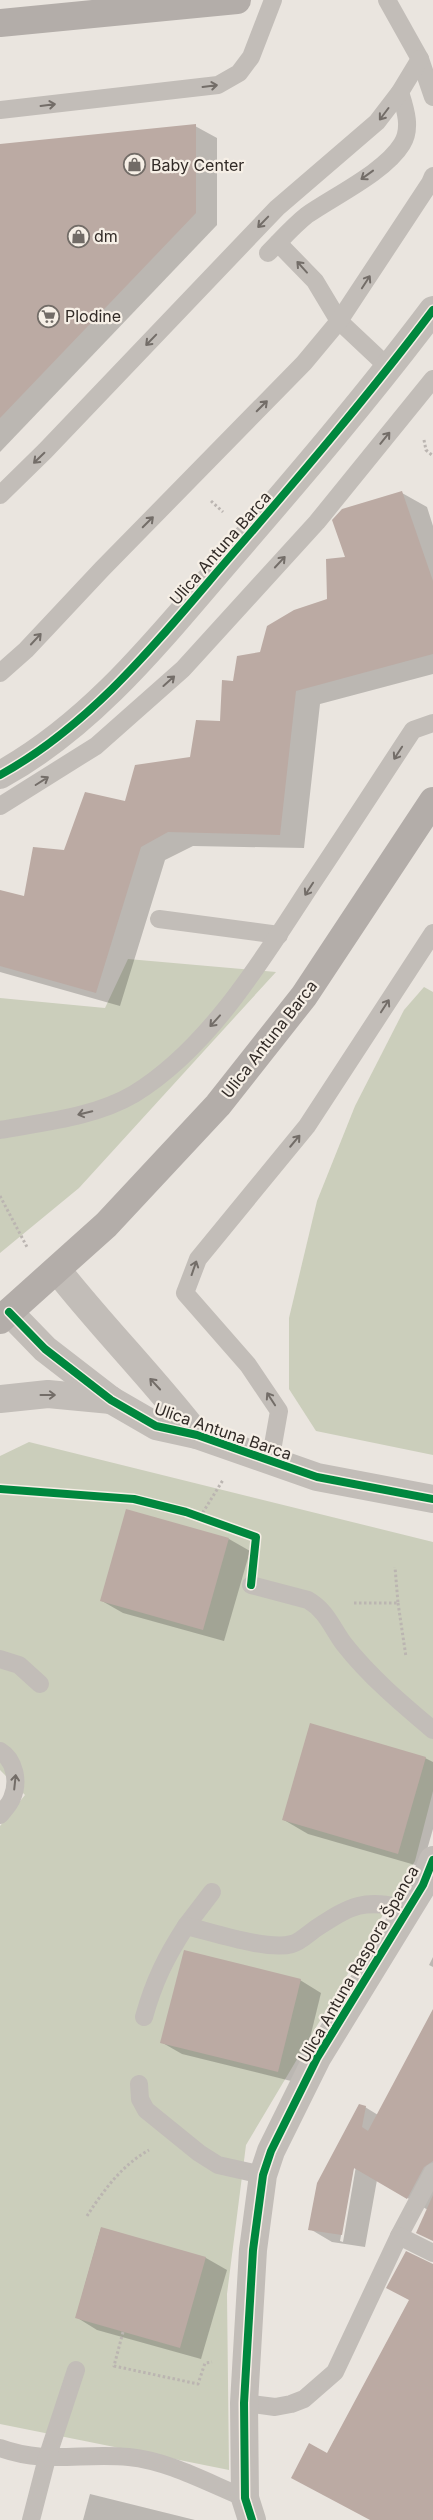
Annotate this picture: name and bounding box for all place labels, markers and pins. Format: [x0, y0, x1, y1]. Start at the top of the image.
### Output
shop icon: Baby Center [123, 153, 147, 177]
place label: Baby Center [151, 155, 244, 175]
shop icon: dm [66, 224, 90, 248]
place label: dm [94, 226, 118, 246]
supermarket icon: Plodine [37, 304, 61, 328]
place label: Plodine [65, 306, 121, 326]

